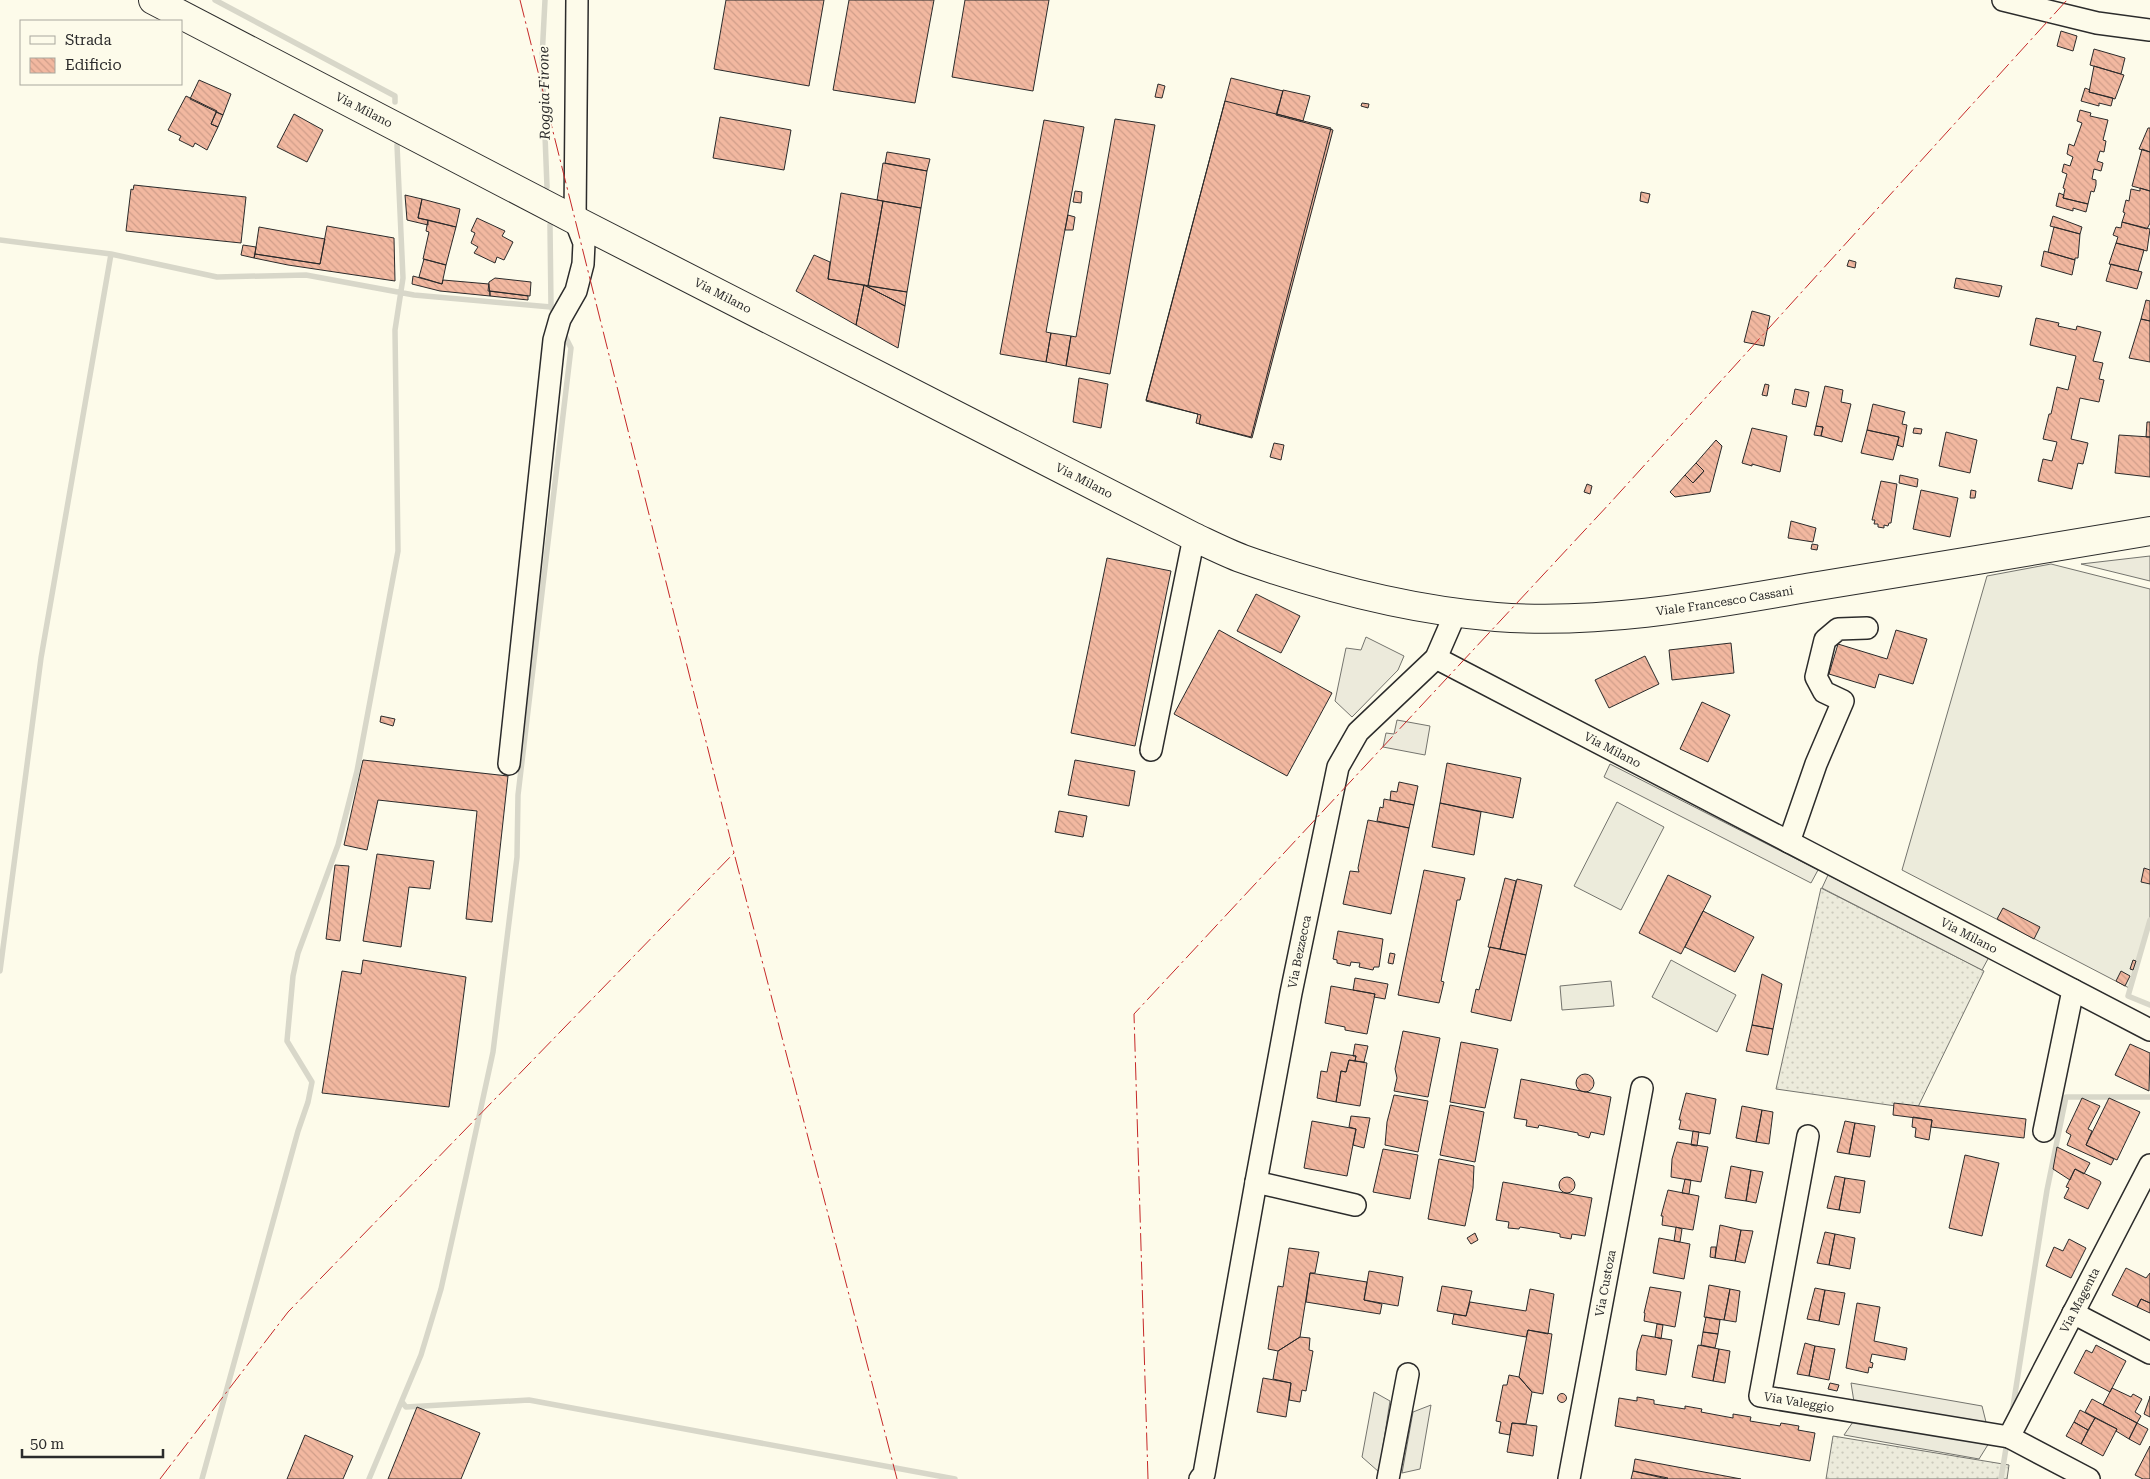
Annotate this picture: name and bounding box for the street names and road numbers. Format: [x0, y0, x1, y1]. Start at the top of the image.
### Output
street label: Via Milano [333, 89, 395, 131]
street label: Via Milano [692, 275, 754, 316]
street label: Via Milano [1053, 460, 1115, 501]
street label: Viale Francesco Cassani [1655, 583, 1795, 619]
street label: Via Milano [1582, 729, 1643, 771]
street label: Via Bezzecca [1285, 913, 1314, 990]
street label: Via Milano [1938, 915, 2000, 956]
street label: Via Custoza [1592, 1248, 1619, 1318]
street label: Via Magenta [2057, 1265, 2103, 1335]
street label: Via Valeggio [1763, 1390, 1835, 1415]

